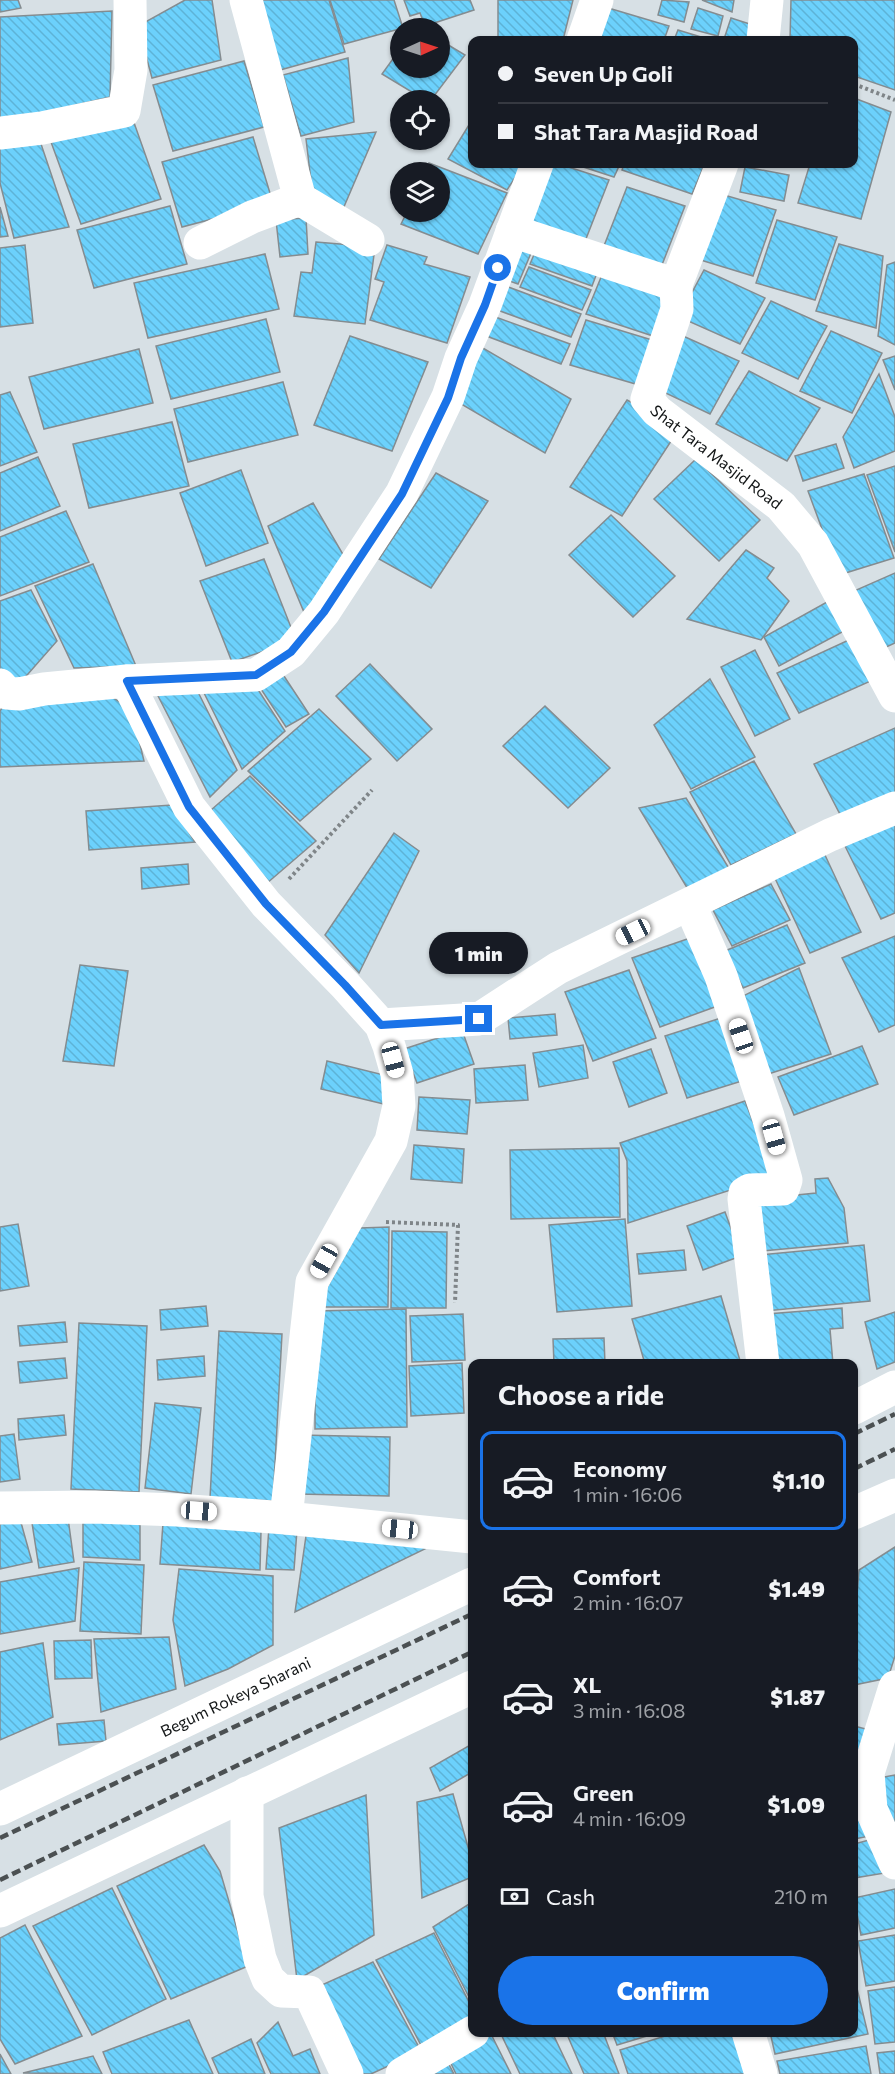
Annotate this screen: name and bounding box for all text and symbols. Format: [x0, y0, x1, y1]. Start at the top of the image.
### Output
north arrow [390, 18, 450, 78]
map controls [390, 18, 450, 222]
text: Seven Up Goli [534, 60, 673, 87]
button: locate [390, 90, 450, 150]
text: Shat Tara Masjid Road [534, 118, 758, 145]
button: layers [390, 162, 450, 222]
route start [484, 254, 511, 281]
street label: Shat Tara Masjid Road [647, 401, 786, 513]
car [613, 916, 653, 948]
callout: 1 min [430, 932, 528, 974]
text: 1 min [454, 941, 503, 965]
route end [465, 1005, 492, 1032]
car [727, 1016, 755, 1056]
car [380, 1040, 406, 1080]
car [760, 1117, 788, 1157]
car [307, 1241, 341, 1281]
text: Choose a ride [498, 1378, 664, 1411]
icon: car [501, 1454, 555, 1508]
text: Economy [573, 1455, 667, 1482]
text: $1.10 [772, 1467, 825, 1494]
text: 1 min · 16:06 [573, 1482, 682, 1506]
car [180, 1501, 218, 1521]
car [381, 1518, 419, 1540]
icon: car [501, 1562, 555, 1616]
text: Comfort [573, 1563, 661, 1590]
text: $1.49 [768, 1575, 825, 1602]
text: 2 min · 16:07 [573, 1590, 683, 1614]
street label: Begum Rokeya Sharani [157, 1652, 314, 1740]
icon: car [501, 1670, 555, 1724]
text: XL [573, 1671, 601, 1698]
text: $1.87 [770, 1683, 825, 1710]
text: 3 min · 16:08 [573, 1698, 685, 1722]
icon: car [501, 1778, 555, 1832]
text: Green [573, 1779, 634, 1806]
text: $1.09 [768, 1791, 825, 1818]
text: 4 min · 16:09 [573, 1806, 686, 1830]
icon: cash [498, 1880, 531, 1913]
text: Cash [546, 1883, 595, 1910]
text: 210 m [774, 1884, 828, 1908]
button: Confirm [498, 1956, 828, 2025]

